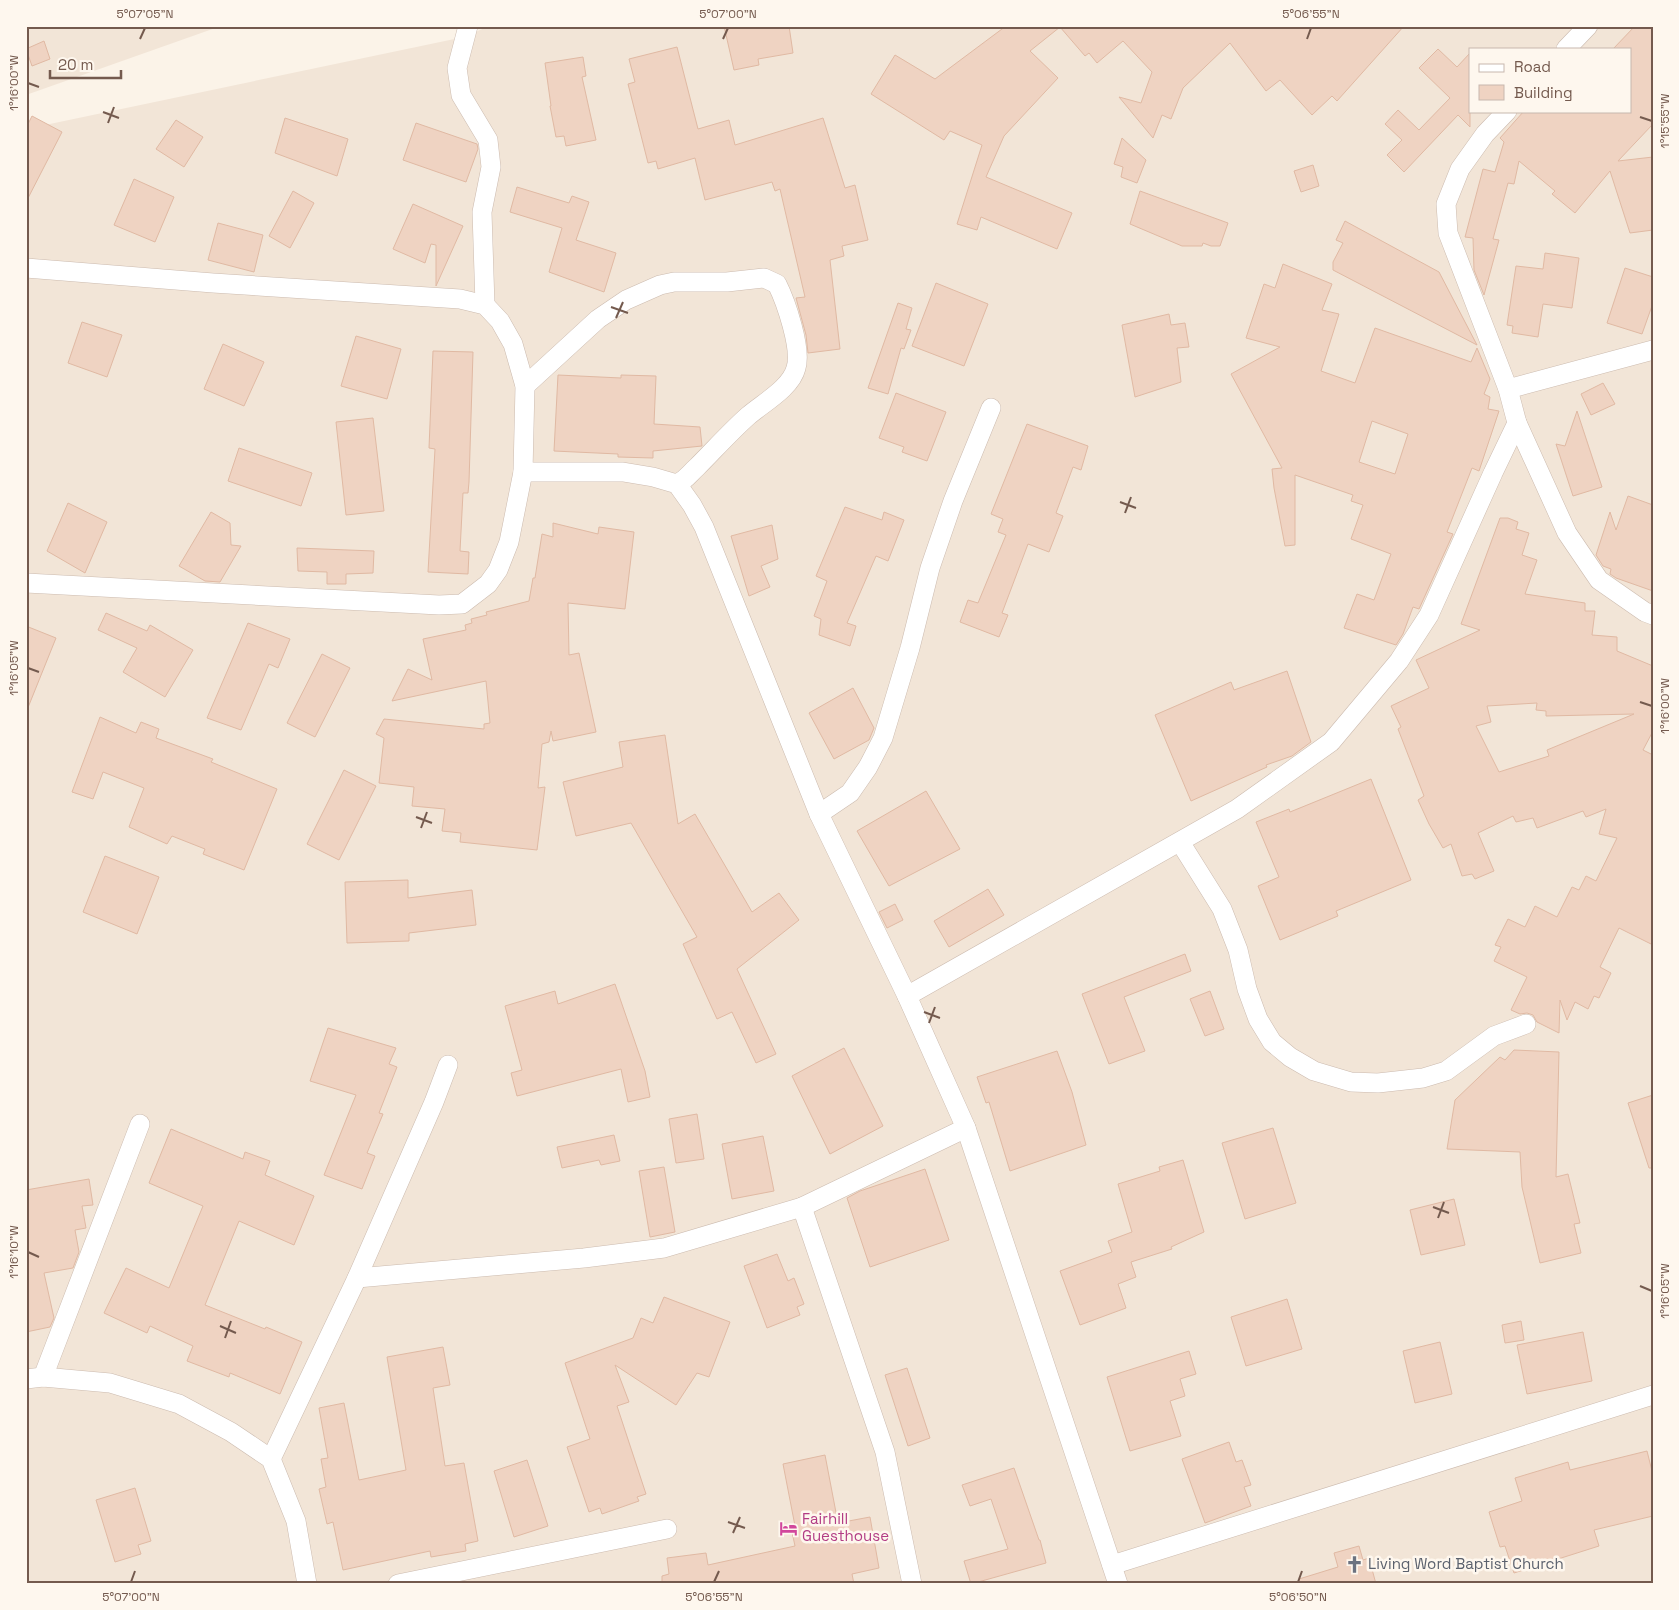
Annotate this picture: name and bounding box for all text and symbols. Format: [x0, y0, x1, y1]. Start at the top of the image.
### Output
text: 5°07'05"N [117, 6, 173, 22]
text: 5°07'00"N [699, 6, 757, 22]
text: 5°06'55"N [1282, 6, 1340, 22]
scale bar [50, 48, 121, 80]
legend [1469, 48, 1632, 112]
text: 1°16'00"W [6, 55, 22, 111]
text: 20 m [58, 55, 93, 74]
text: Road [1514, 57, 1551, 76]
text: Building [1514, 83, 1573, 102]
text: 1°15'55"W [1657, 93, 1673, 148]
text: 1°16'05"W [6, 640, 22, 696]
text: 1°16'00"W [1657, 678, 1673, 734]
text: 1°16'10"W [6, 1225, 22, 1279]
text: 1°16'05"W [1657, 1263, 1673, 1319]
place label: Fairhill Guesthouse [802, 1509, 889, 1545]
hotel icon: Fairhill Guesthouse [778, 1518, 798, 1538]
church icon: Living Word Baptist Church [1344, 1554, 1364, 1574]
place label: Living Word Baptist Church [1368, 1554, 1564, 1573]
text: 5°07'00"N [102, 1589, 160, 1605]
text: 5°06'55"N [685, 1589, 743, 1605]
text: 5°06'50"N [1269, 1589, 1327, 1605]

